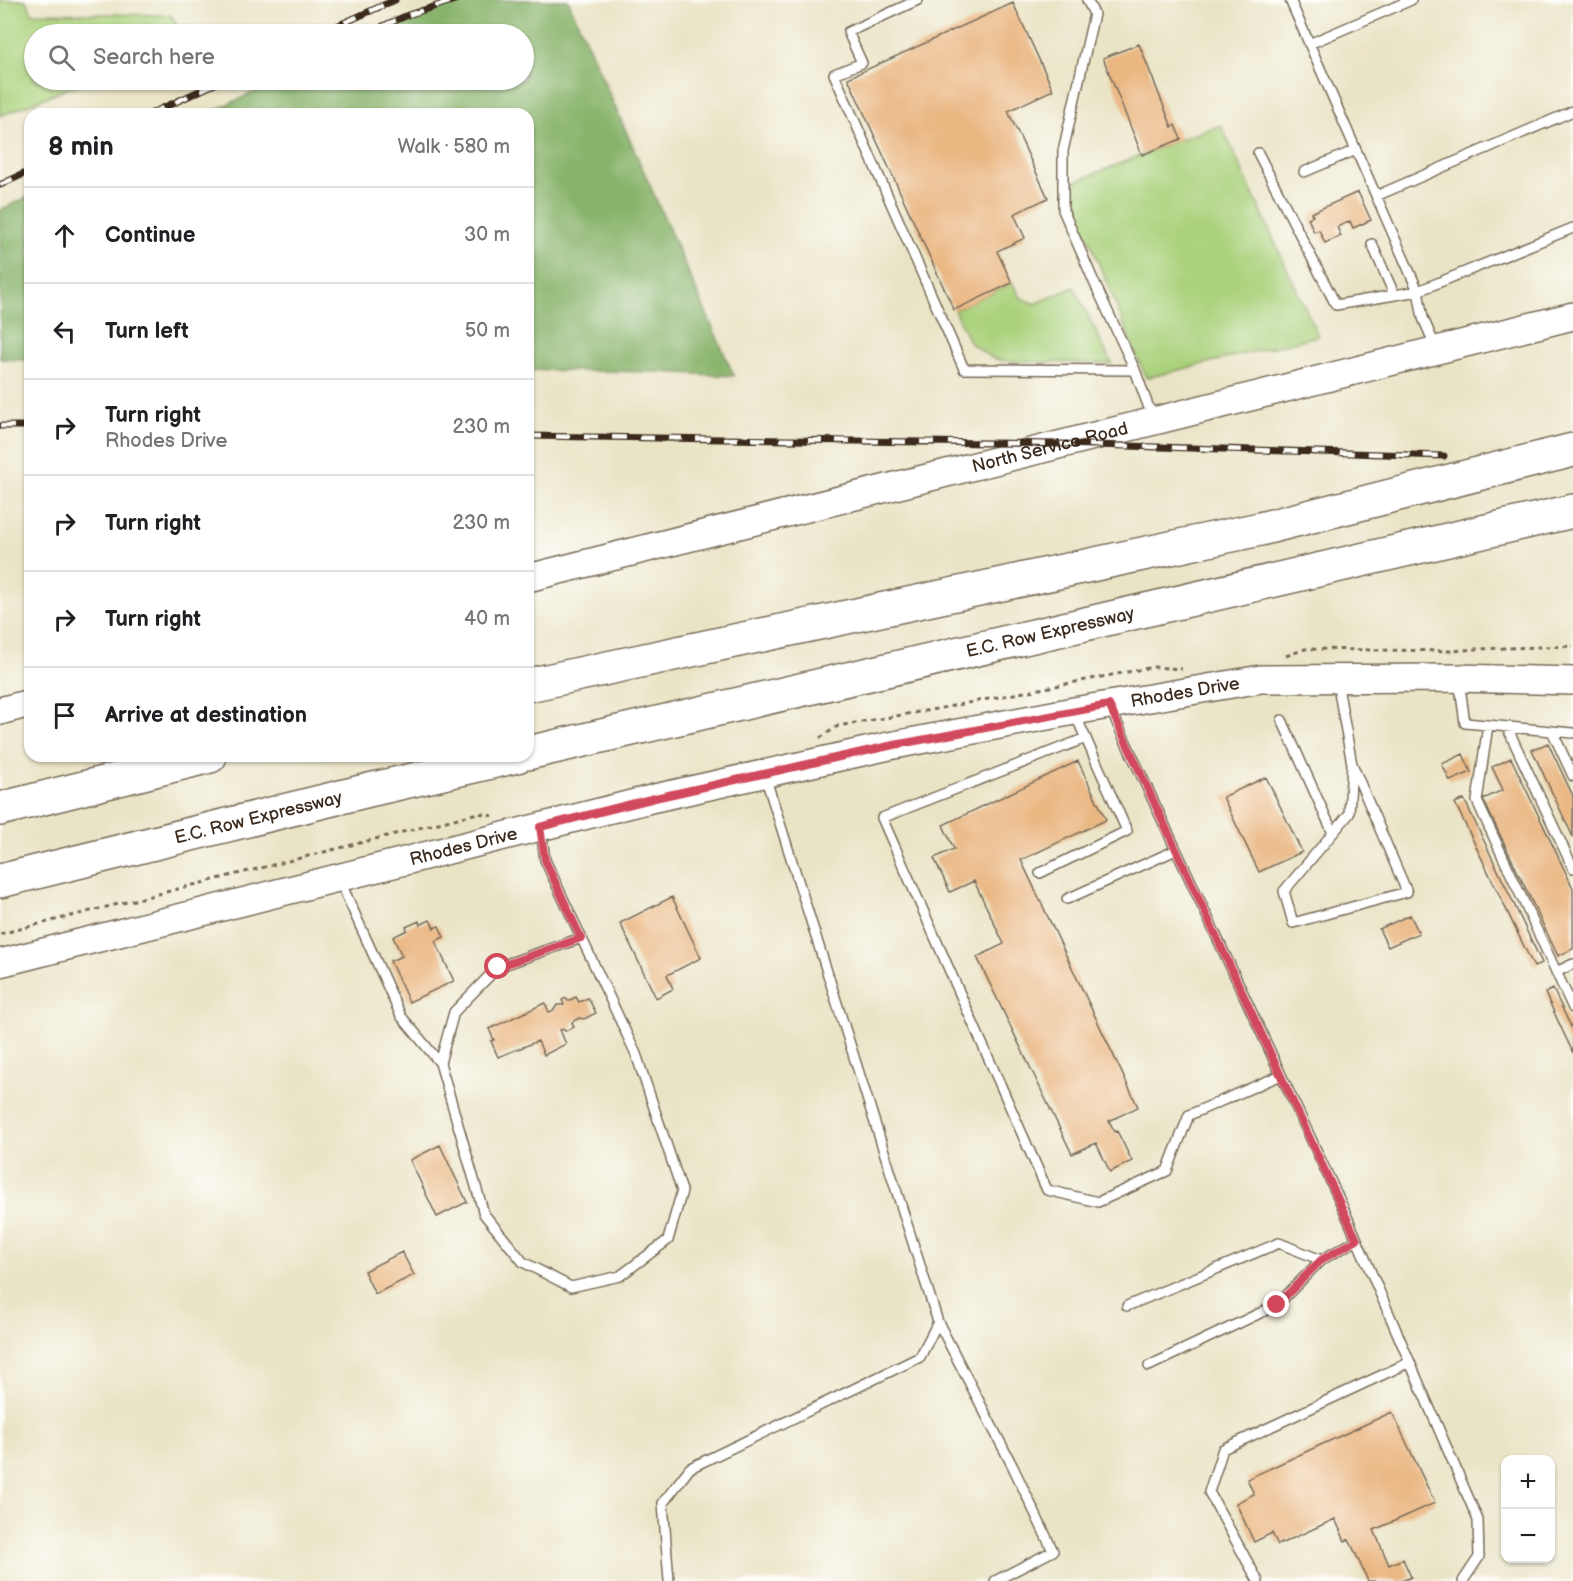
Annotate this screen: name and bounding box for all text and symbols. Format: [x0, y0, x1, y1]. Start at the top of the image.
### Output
search box [24, 24, 534, 90]
icon: search [45, 41, 78, 74]
text: Search here [93, 44, 215, 71]
text: 8 min [48, 132, 114, 163]
text: Walk · 580 m [397, 135, 510, 159]
icon: ahead [48, 219, 81, 252]
text: Continue [105, 222, 195, 249]
text: 30 m [464, 223, 510, 247]
icon: left [48, 315, 81, 348]
text: Turn left [105, 318, 189, 345]
text: 50 m [465, 319, 510, 343]
text: Turn right [105, 402, 201, 429]
icon: right [48, 411, 81, 444]
text: 230 m [453, 415, 510, 439]
street label: North Service Road [970, 418, 1130, 477]
text: Rhodes Drive [105, 429, 227, 453]
icon: right [48, 507, 81, 540]
text: Turn right [105, 510, 201, 537]
text: 230 m [453, 511, 510, 535]
street label: E.C. Row Expressway [964, 602, 1137, 662]
icon: right [48, 603, 81, 636]
text: Turn right [105, 606, 201, 633]
text: 40 m [464, 607, 510, 631]
street label: Rhodes Drive [1129, 672, 1241, 712]
icon: arrive [48, 699, 81, 732]
text: Arrive at destination [105, 702, 307, 729]
street label: E.C. Row Expressway [172, 786, 345, 848]
street label: Rhodes Drive [408, 823, 520, 870]
route start [484, 953, 510, 979]
route end [1263, 1291, 1289, 1317]
map controls [1501, 1455, 1555, 1563]
button: + [1501, 1455, 1555, 1509]
button: − [1501, 1509, 1555, 1563]

